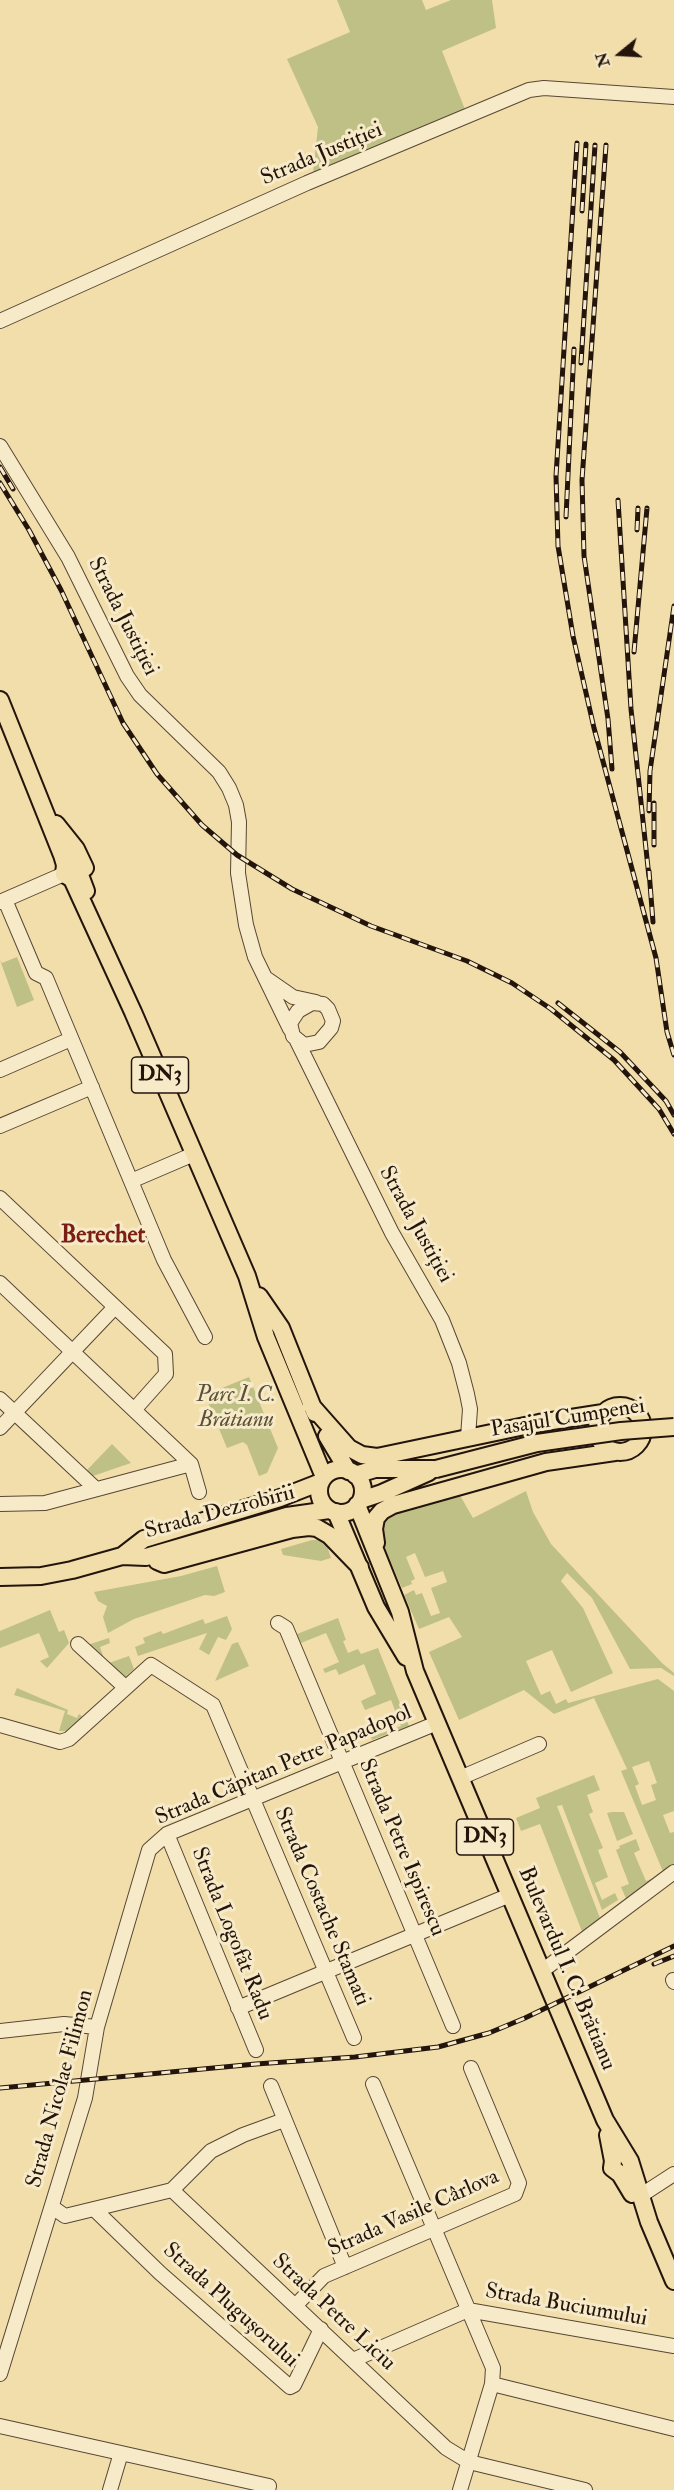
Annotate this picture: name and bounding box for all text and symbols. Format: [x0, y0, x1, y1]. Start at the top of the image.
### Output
north arrow [590, 24, 650, 84]
text: N [591, 50, 615, 69]
street label: Strada Justiției [257, 118, 387, 192]
street label: Strada Justiției [81, 553, 163, 681]
road number: DN3 [132, 1057, 188, 1093]
street label: Strada Justiției [372, 1162, 458, 1288]
district label: Berechet [61, 1223, 145, 1251]
park label: Parc I. C. Brătianu [196, 1383, 276, 1434]
street label: Pasajul Cumpenei [489, 1394, 647, 1444]
street label: Strada Dezrobirii [142, 1480, 298, 1546]
street label: Strada Căpitan Petre Papadopol [152, 1700, 416, 1832]
street label: Strada Petre Ispirescu [352, 1755, 450, 1941]
street label: Strada Costache Stamati [267, 1804, 375, 2010]
road number: DN3 [456, 1819, 514, 1855]
street label: Strada Logofăt Radu [184, 1844, 278, 2024]
street label: Bulevardul I. C. Brătianu [511, 1863, 621, 2075]
street label: Strada Nicolae Filimon [22, 1987, 100, 2191]
street label: Strada Vasile Cârlova [325, 2164, 503, 2264]
street label: Strada Plugușorului [157, 2238, 303, 2374]
street label: Strada Petre Liciu [266, 2249, 400, 2377]
street label: Strada Buciumului [483, 2279, 649, 2333]

